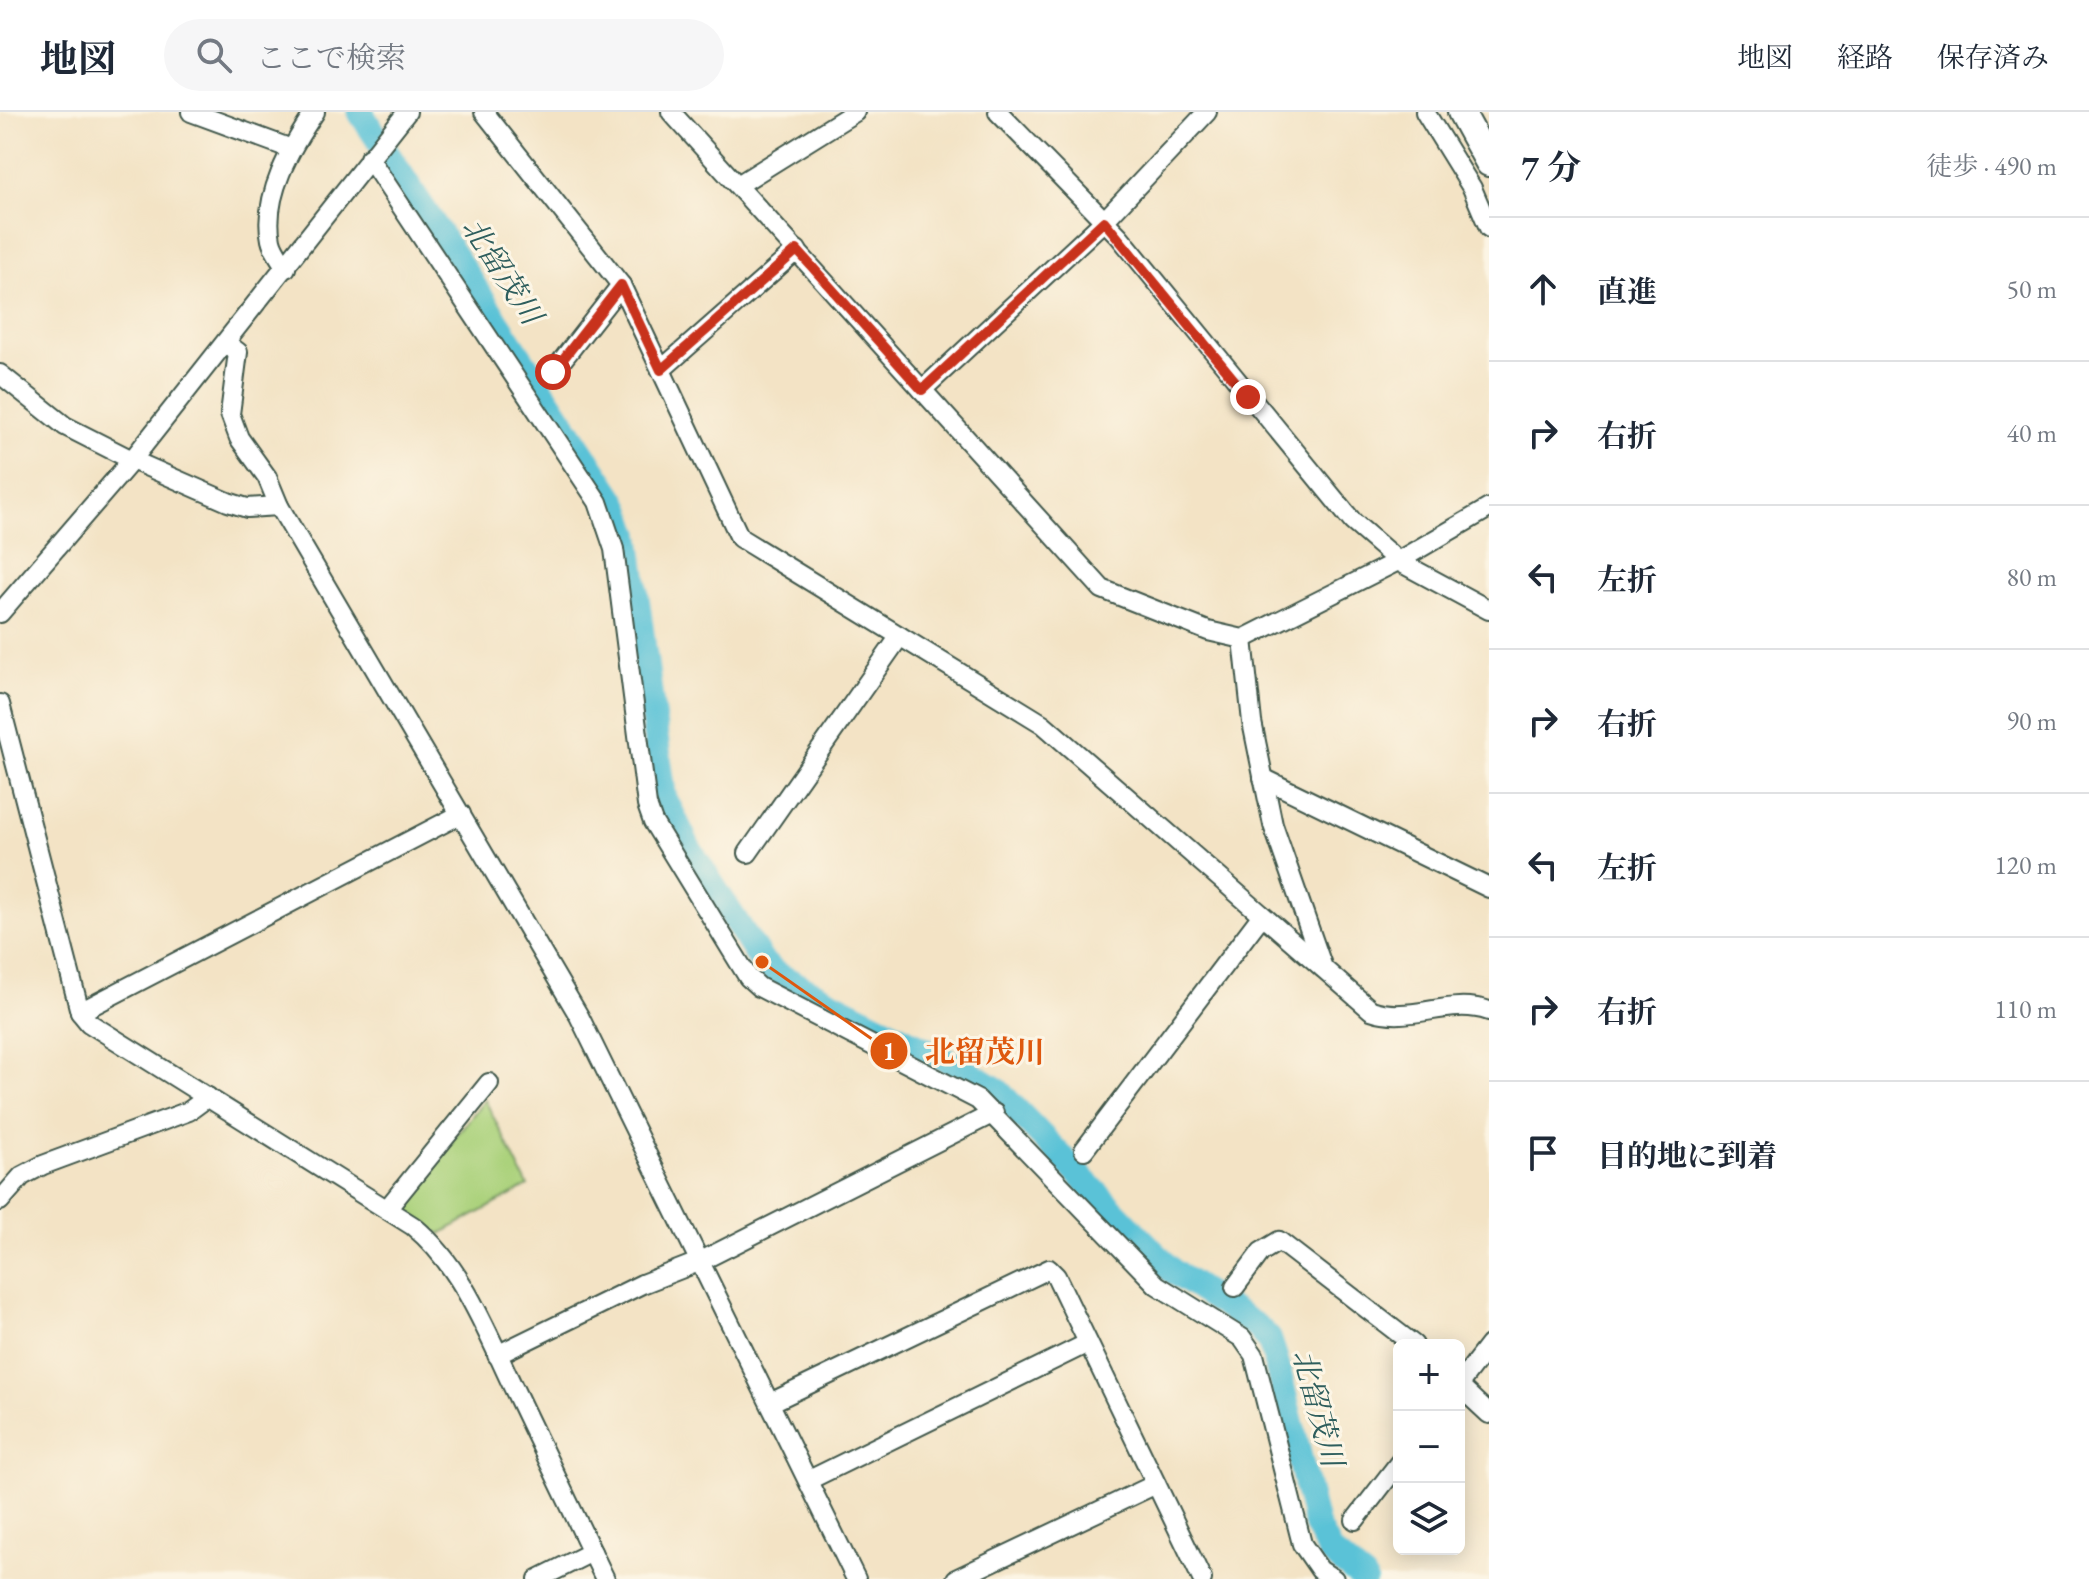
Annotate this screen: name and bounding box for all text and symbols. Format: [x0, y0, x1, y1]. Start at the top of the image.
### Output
search box [164, 19, 724, 91]
icon: search [192, 33, 236, 77]
text: 地図 [40, 34, 116, 83]
text: ここで検索 [256, 38, 406, 77]
text: 地図 [1737, 39, 1793, 75]
text: 経路 [1837, 39, 1893, 75]
text: 保存済み [1937, 39, 2049, 75]
text: 7 分 [1521, 145, 1581, 189]
text: 徒歩 · 490 m [1927, 149, 2057, 183]
water label: 北留茂川 [453, 210, 553, 334]
icon: ahead [1521, 267, 1565, 311]
text: 直進 [1597, 272, 1657, 311]
text: 50 m [2007, 272, 2057, 306]
route start [535, 354, 571, 390]
route end [1230, 379, 1266, 415]
icon: right [1521, 411, 1565, 455]
text: 右折 [1597, 416, 1657, 455]
text: 40 m [2007, 416, 2057, 450]
icon: left [1521, 555, 1565, 599]
text: 左折 [1597, 560, 1657, 599]
text: 80 m [2007, 560, 2057, 594]
icon: right [1521, 699, 1565, 743]
text: 右折 [1597, 704, 1657, 743]
text: 90 m [2007, 704, 2057, 738]
icon: left [1521, 843, 1565, 887]
text: 左折 [1597, 848, 1657, 887]
text: 120 m [1994, 848, 2057, 882]
icon: right [1521, 987, 1565, 1031]
text: 右折 [1597, 992, 1657, 1031]
text: 110 m [1994, 992, 2057, 1026]
callout: 北留茂川 [869, 1024, 1061, 1078]
text: 北留茂川 [925, 1032, 1045, 1071]
text: 1 [883, 1036, 895, 1067]
icon: arrive [1521, 1131, 1565, 1175]
text: 目的地に到着 [1597, 1136, 1777, 1175]
map controls [1393, 1339, 1465, 1555]
button: + [1393, 1339, 1465, 1411]
water label: 北留茂川 [1284, 1345, 1354, 1474]
button: − [1393, 1411, 1465, 1483]
button: layers [1393, 1483, 1465, 1555]

